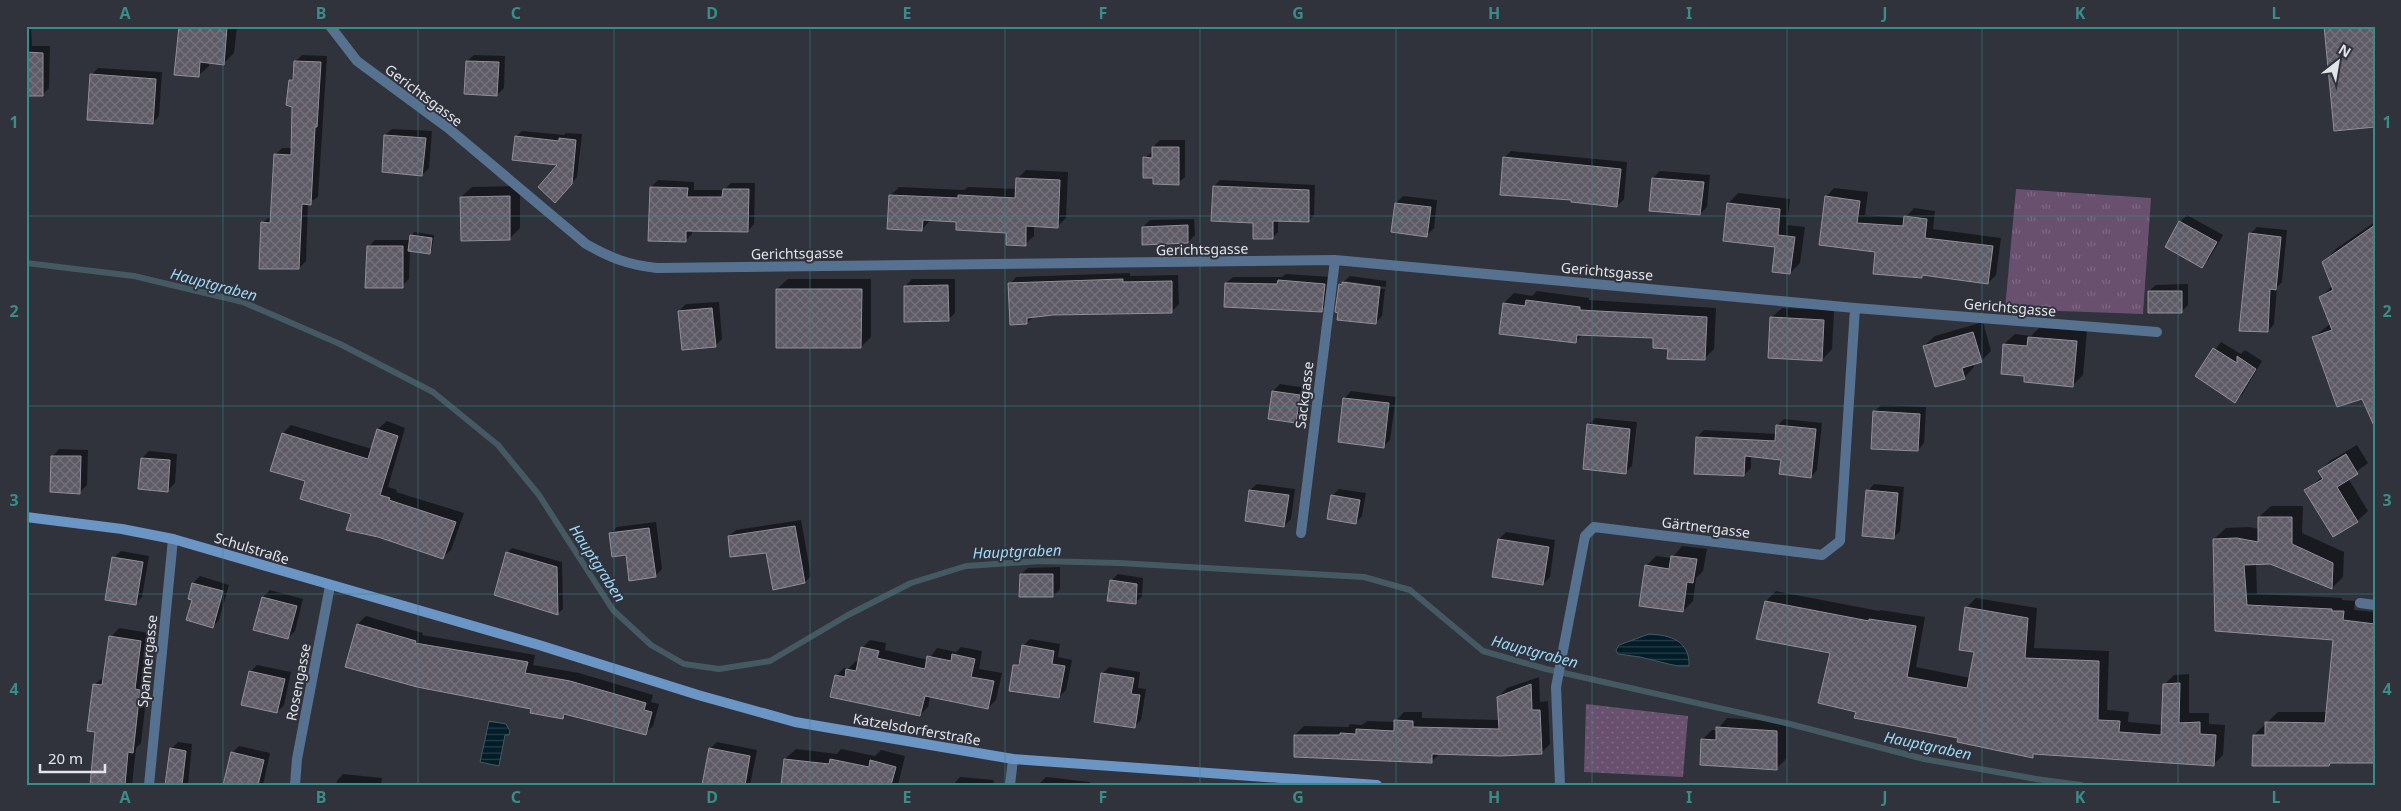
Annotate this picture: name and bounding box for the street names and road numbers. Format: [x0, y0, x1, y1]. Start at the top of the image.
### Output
street label: Gerichtsgasse [381, 60, 467, 130]
street label: Gerichtsgasse [1156, 239, 1248, 259]
street label: Gerichtsgasse [751, 243, 843, 263]
street label: Gerichtsgasse [1560, 258, 1654, 284]
street label: Gerichtsgasse [1963, 294, 2057, 320]
street label: Sackgasse [1290, 360, 1318, 430]
street label: Gärtnergasse [1661, 512, 1751, 542]
street label: Schulstraße [212, 528, 292, 568]
street label: Spannergasse [133, 614, 161, 708]
street label: Rosengasse [281, 642, 315, 722]
street label: Katzelsdorferstraße [852, 708, 983, 750]

